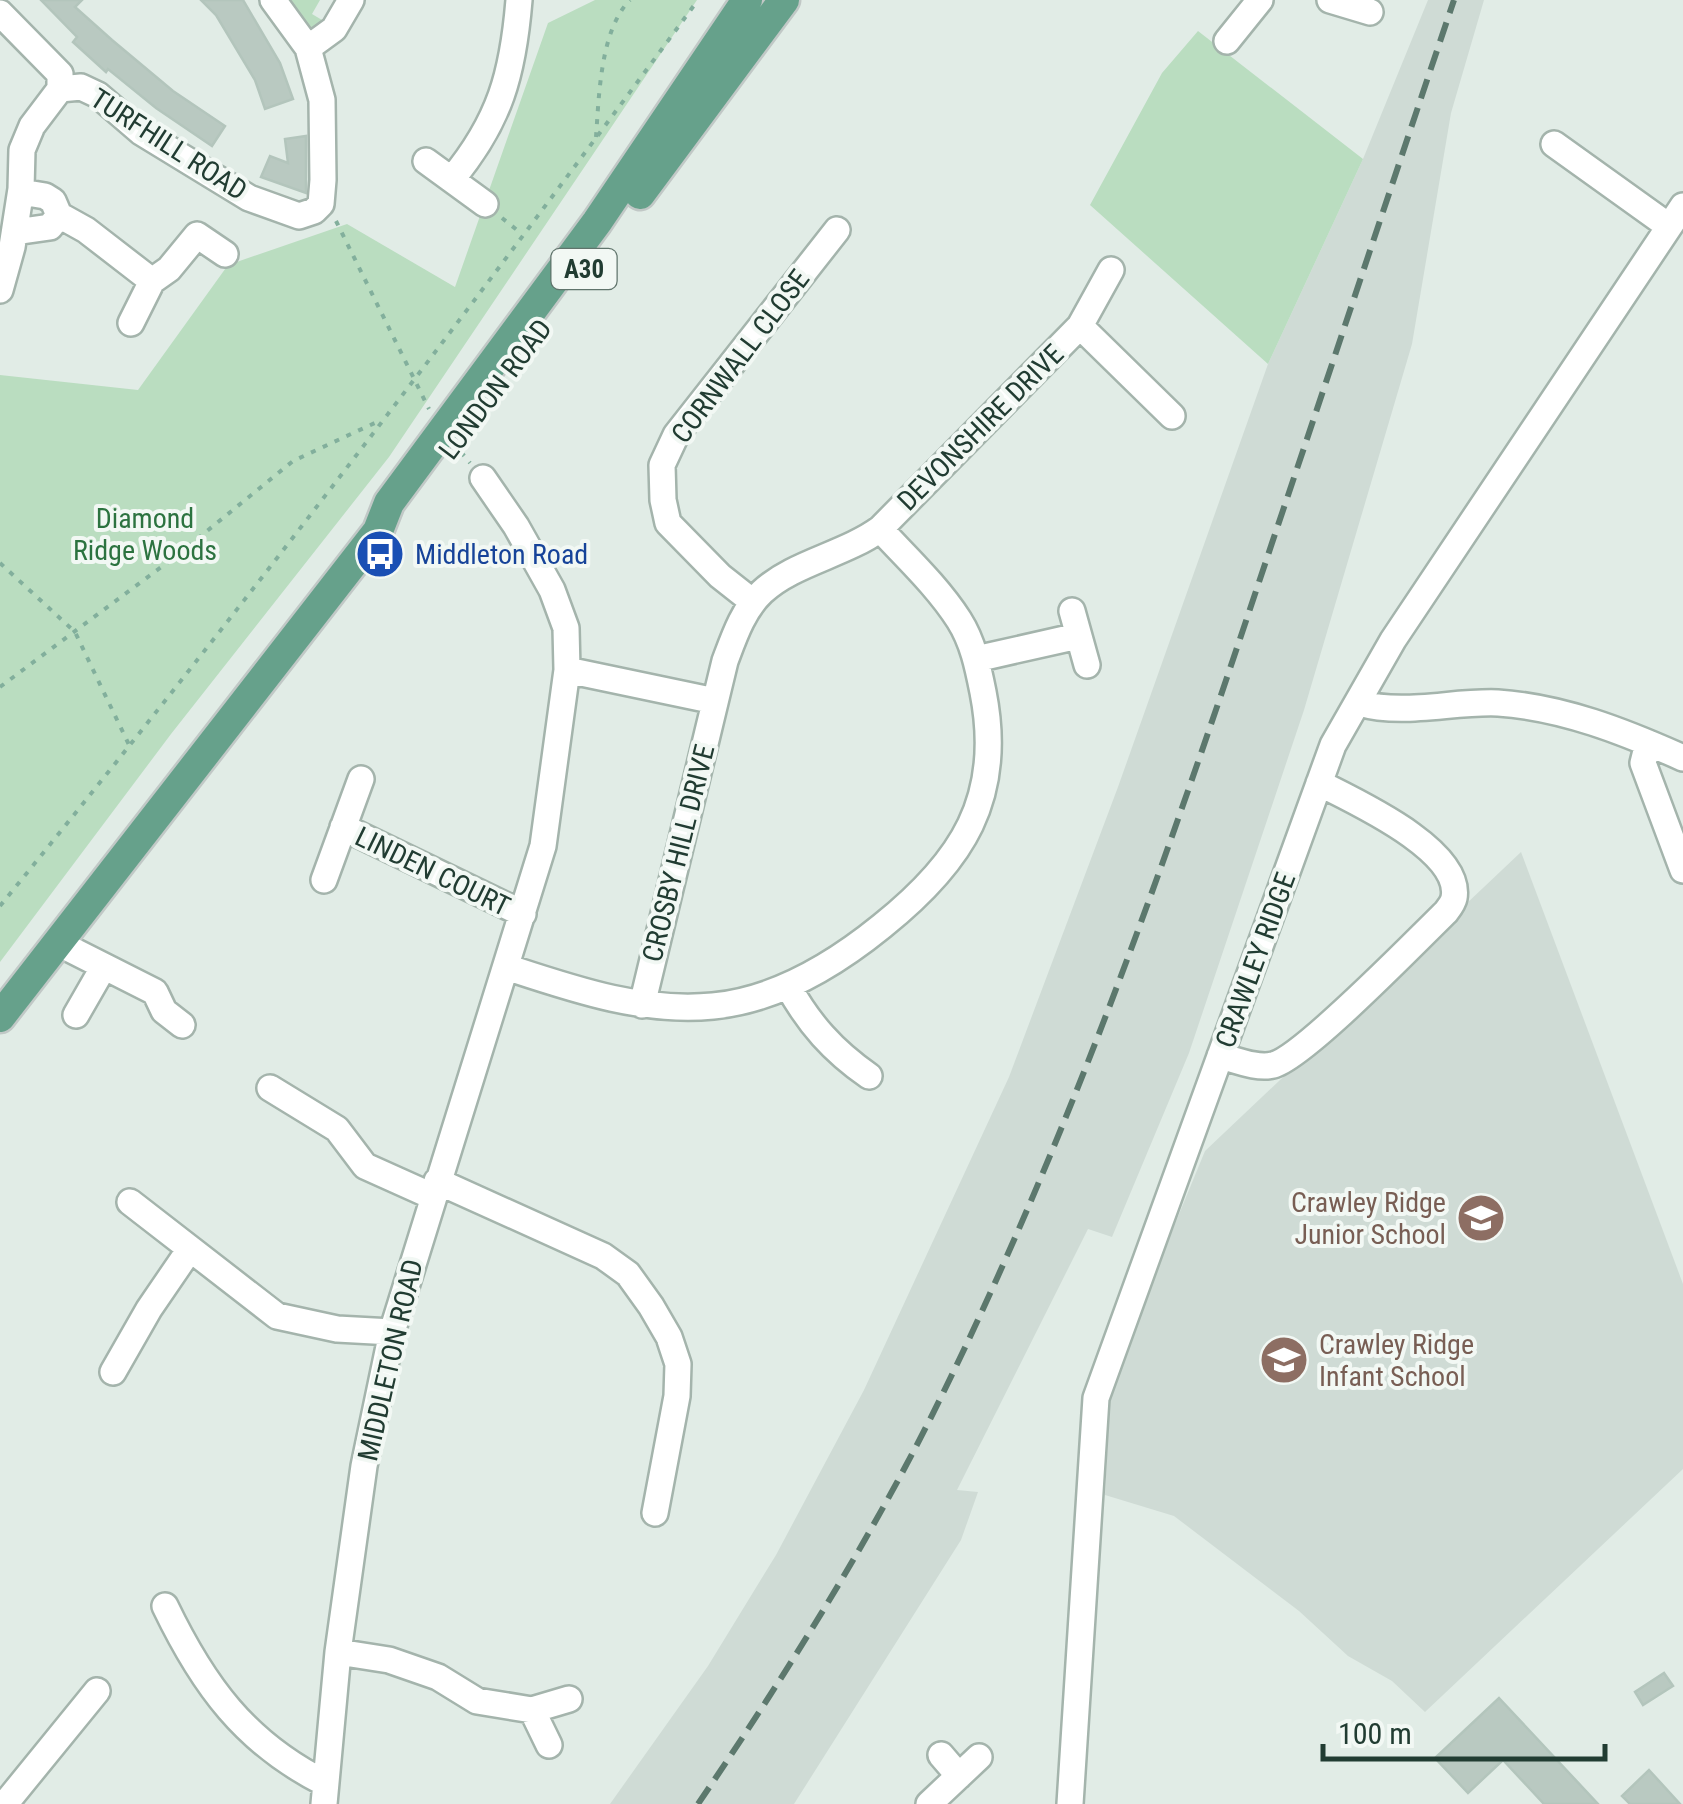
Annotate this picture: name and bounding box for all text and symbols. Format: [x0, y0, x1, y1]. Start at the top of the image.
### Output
street label: TURFHILL ROAD [84, 82, 253, 207]
road number: A30 [552, 249, 616, 289]
street label: CORNWALL CLOSE [665, 263, 816, 449]
street label: LONDON ROAD [432, 313, 559, 466]
street label: DEVONSHIRE DRIVE [890, 337, 1070, 517]
park label: Diamond Ridge Woods [73, 502, 217, 567]
bus stop icon: Middleton Road [354, 528, 406, 580]
place label: Middleton Road [415, 538, 588, 571]
street label: CROSBY HILL DRIVE [636, 741, 721, 965]
street label: LINDEN COURT [350, 820, 516, 923]
street label: CRAWLEY RIDGE [1209, 868, 1302, 1052]
place label: Crawley Ridge Junior School [1291, 1186, 1446, 1251]
school or university icon: Crawley Ridge Junior School [1455, 1192, 1507, 1244]
street label: MIDDLETON ROAD [351, 1256, 430, 1464]
place label: Crawley Ridge Infant School [1319, 1328, 1474, 1393]
school or university icon: Crawley Ridge Infant School [1258, 1334, 1310, 1386]
scale bar [1323, 1699, 1606, 1761]
text: 100 m [1338, 1716, 1412, 1751]

